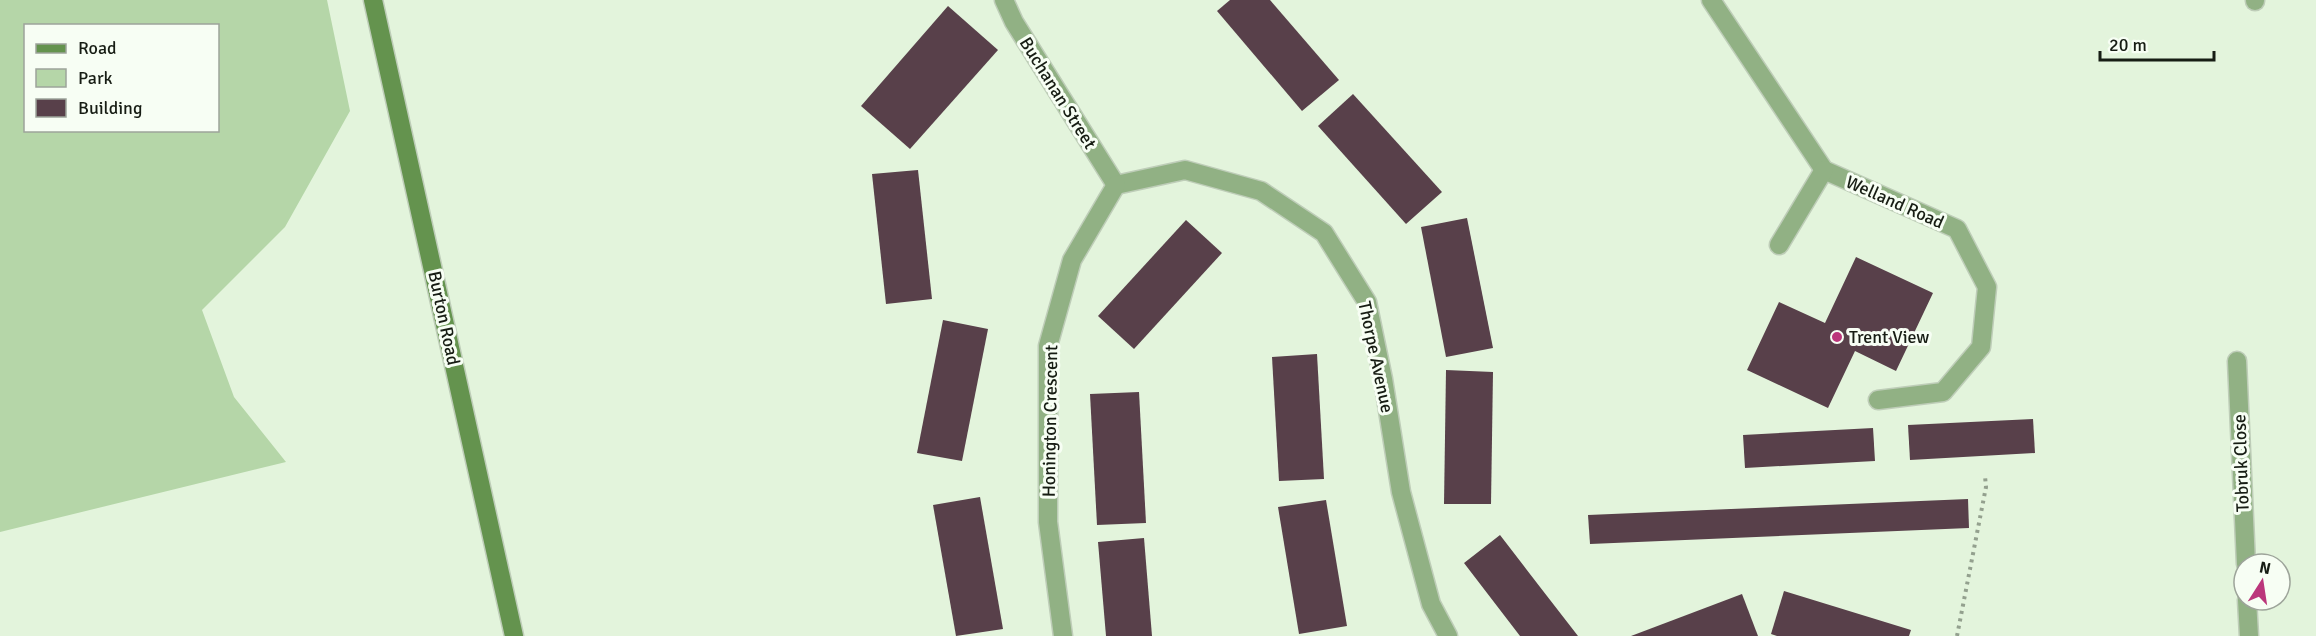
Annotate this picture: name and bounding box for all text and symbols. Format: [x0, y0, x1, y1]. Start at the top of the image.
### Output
legend [24, 24, 219, 132]
scale bar [2100, 24, 2214, 62]
street label: Buchanan Street [1015, 33, 1101, 153]
text: 20 m [2109, 34, 2147, 56]
text: Road [78, 37, 117, 59]
text: Park [78, 67, 113, 89]
text: Building [78, 97, 142, 119]
street label: Welland Road [1843, 171, 1947, 233]
street label: Burton Road [423, 269, 465, 367]
street label: Thorpe Avenue [1353, 299, 1399, 415]
place label: Trent View [1849, 326, 1929, 348]
marker: Trent View [1830, 330, 1844, 344]
street label: Honington Crescent [1038, 345, 1062, 497]
street label: Tobruk Close [2228, 414, 2254, 512]
north arrow [2232, 552, 2292, 612]
text: N [2257, 557, 2272, 579]

